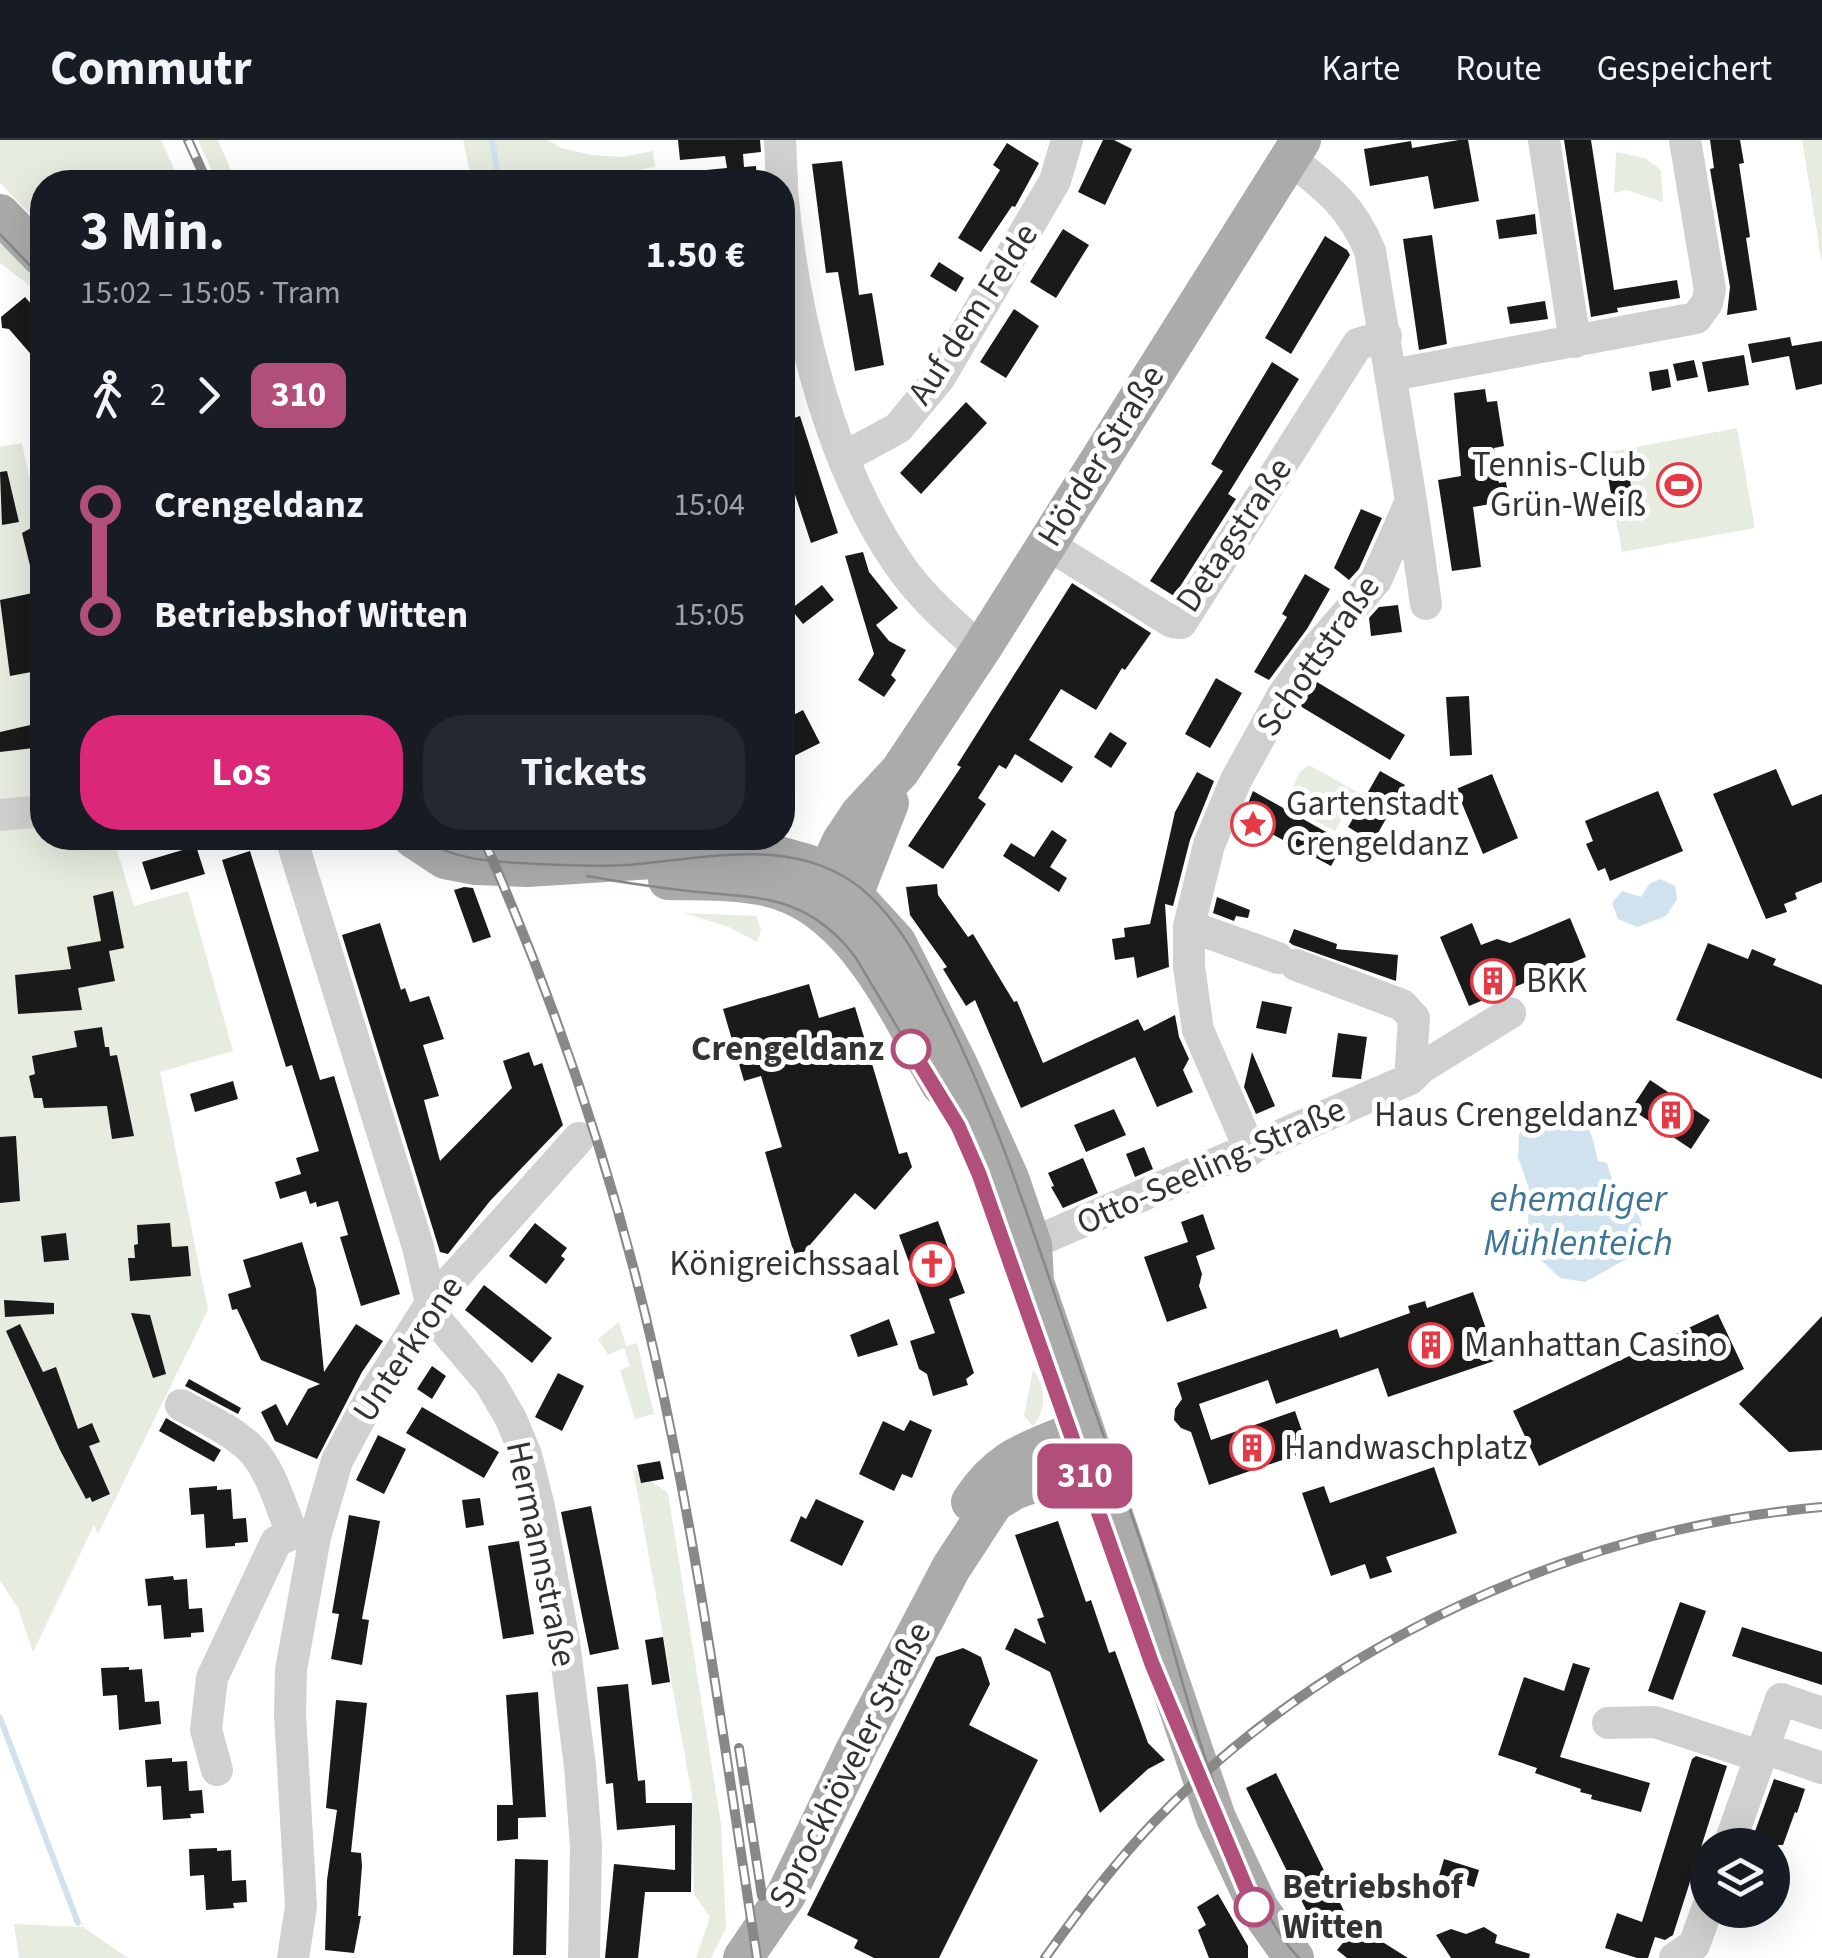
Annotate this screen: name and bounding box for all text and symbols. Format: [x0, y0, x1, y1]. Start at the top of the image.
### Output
text: Commutr [50, 35, 252, 103]
text: Karte [1322, 44, 1400, 94]
text: Route [1455, 44, 1542, 94]
text: Gespeichert [1597, 44, 1772, 94]
text: 3 Min. [80, 193, 225, 271]
street label: Auf dem Felde [895, 213, 1051, 415]
text: 1.50 € [646, 228, 745, 282]
text: 15:02 – 15:05 · Tram [80, 270, 341, 316]
street label: Hörder Straße [1025, 356, 1177, 556]
icon: walk [80, 368, 135, 423]
icon: forward [181, 368, 236, 423]
text: 310 [271, 370, 326, 420]
text: 2 [150, 372, 166, 418]
place label: Tennis-Club Grün-Weiß [1472, 440, 1646, 530]
street label: Detagstraße [1164, 448, 1304, 622]
sports icon: Tennis-Club Grün-Weiß [1656, 462, 1702, 508]
text: Crengeldanz [154, 478, 363, 532]
text: 15:04 [673, 482, 745, 528]
street label: Schottstraße [1244, 565, 1392, 747]
text: Betriebshof Witten [154, 588, 468, 642]
text: 15:05 [673, 592, 745, 638]
button: Los [80, 715, 403, 830]
button: Tickets [423, 715, 745, 830]
place label: Gartenstadt Crengeldanz [1286, 779, 1469, 869]
place icon: Gartenstadt Crengeldanz [1230, 801, 1276, 847]
place label: BKK [1526, 956, 1588, 1006]
building icon: BKK [1470, 958, 1516, 1004]
place label: Crengeldanz [691, 1024, 884, 1074]
marker: Crengeldanz [892, 1030, 930, 1068]
street label: Otto-Seeling-Straße [1069, 1084, 1353, 1248]
place label: Haus Crengeldanz [1374, 1090, 1638, 1140]
building icon: Haus Crengeldanz [1648, 1092, 1694, 1138]
water label: ehemaliger Mühlenteich [1483, 1172, 1673, 1270]
place label: Königreichssaal [669, 1239, 900, 1289]
church icon: Königreichssaal [909, 1241, 955, 1287]
street label: Unterkrone [341, 1266, 475, 1432]
place label: Manhattan Casino [1464, 1320, 1727, 1370]
building icon: Manhattan Casino [1408, 1322, 1454, 1368]
place label: Handwaschplatz [1284, 1423, 1527, 1473]
building icon: Handwaschplatz [1229, 1425, 1275, 1471]
street label: Hermannstraße [493, 1437, 589, 1671]
line badge: 310 [1028, 1444, 1142, 1508]
text: 310 [1057, 1451, 1113, 1501]
street label: Sprockhöveler Straße [756, 1613, 944, 1917]
map controls [1690, 1828, 1790, 1928]
button: layers [1690, 1828, 1790, 1928]
place label: Betriebshof Witten [1282, 1862, 1465, 1952]
marker: Betriebshof Witten [1235, 1888, 1273, 1926]

